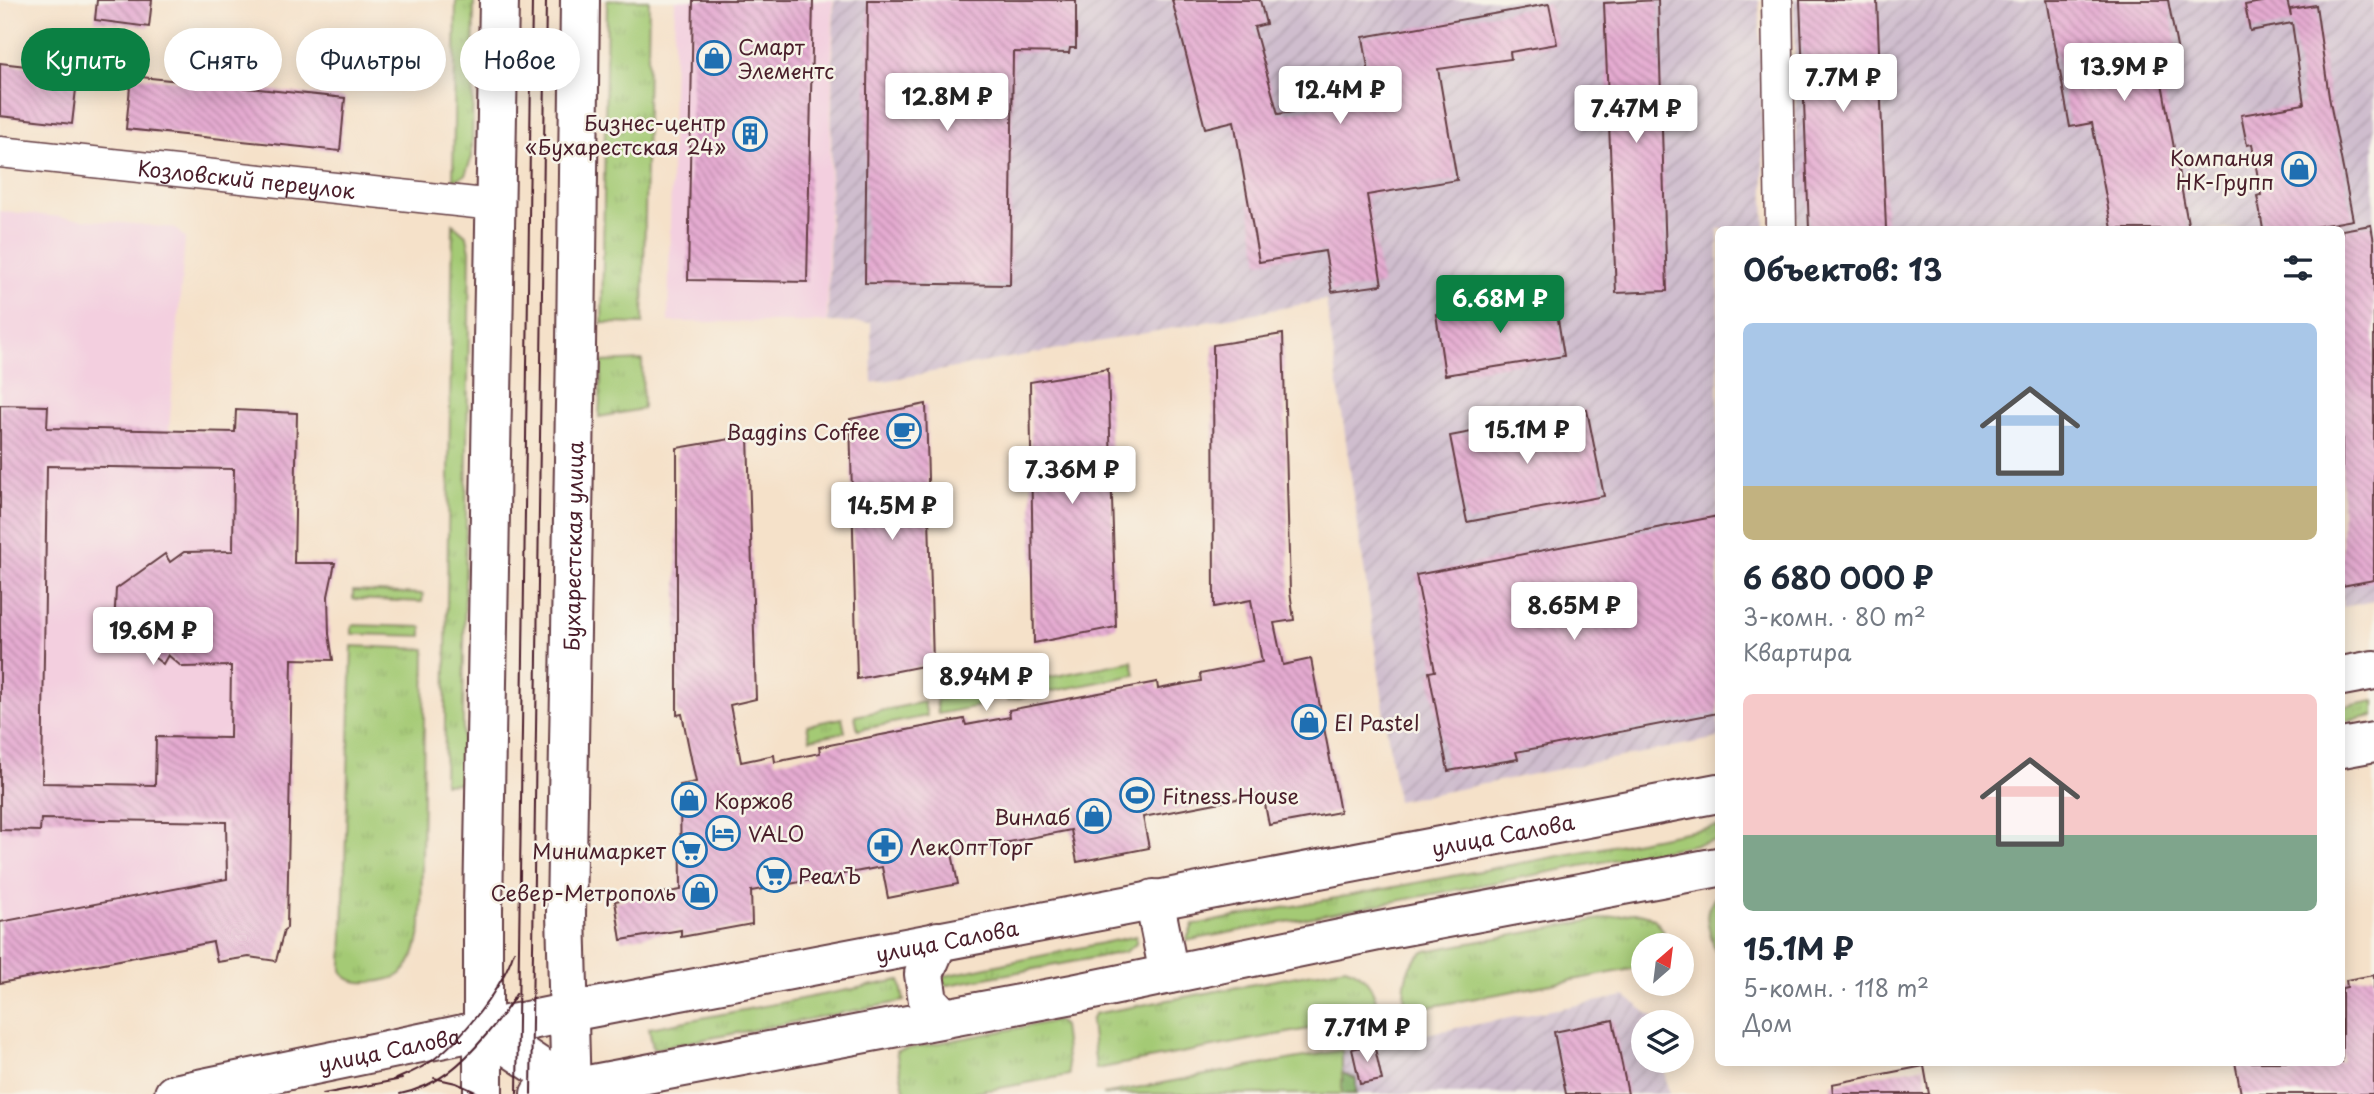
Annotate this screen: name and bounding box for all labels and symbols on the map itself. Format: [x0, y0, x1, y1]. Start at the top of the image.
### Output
place label: Смарт Элементс [738, 30, 834, 86]
shop icon: Смарт Элементс [695, 39, 733, 77]
pin: 13.9M ₽ [2059, 43, 2189, 103]
pin: 7.7M ₽ [1786, 54, 1900, 114]
pin: 12.4M ₽ [1275, 66, 1405, 126]
pin: 12.8M ₽ [882, 74, 1012, 133]
pin: 7.47M ₽ [1571, 86, 1701, 145]
place label: Бизнес-центр «Бухарестская 24» [525, 106, 726, 162]
building icon: Бизнес-центр «Бухарестская 24» [731, 115, 769, 153]
place label: Компания НК-Групп [2170, 141, 2274, 197]
shop icon: Компания НК-Групп [2280, 150, 2318, 188]
street label: Козловский переулок [136, 151, 357, 206]
pin: 6.68M ₽ [1435, 276, 1565, 335]
pin: 15.1M ₽ [1462, 406, 1592, 466]
cafe icon: Baggins Coffee [885, 412, 923, 450]
place label: Baggins Coffee [726, 415, 880, 447]
street label: Бухарестская улица [555, 440, 590, 652]
pin: 7.36M ₽ [1007, 447, 1137, 506]
pin: 14.5M ₽ [827, 482, 957, 542]
pin: 8.65M ₽ [1509, 582, 1639, 642]
pin: 19.6M ₽ [88, 608, 218, 667]
pin: 8.94M ₽ [921, 654, 1051, 713]
shop icon: El Pastel [1290, 703, 1328, 741]
place label: El Pastel [1334, 706, 1419, 738]
sports icon: Fitness House [1118, 776, 1156, 814]
place label: Fitness House [1162, 779, 1299, 811]
shop icon: Коржов [670, 781, 708, 819]
place label: Коржов [714, 784, 793, 816]
shop icon: Винлаб [1075, 797, 1113, 835]
place label: Винлаб [994, 800, 1070, 832]
street label: улица Салова [1429, 805, 1577, 863]
hotel icon: VALO [704, 814, 742, 852]
place label: VALO [748, 817, 804, 849]
pharmacy icon: ЛекОптТорг [866, 827, 904, 865]
place label: ЛекОптТорг [910, 830, 1033, 862]
supermarket icon: Минимаркет [671, 831, 709, 869]
place label: Минимаркет [532, 834, 667, 866]
supermarket icon: РеалЪ [755, 856, 793, 894]
place label: РеалЪ [798, 859, 861, 891]
shop icon: Север-Метрополь [681, 873, 719, 911]
place label: Север-Метрополь [490, 876, 676, 908]
street label: улица Салова [873, 911, 1021, 969]
north arrow [1631, 933, 1694, 996]
pin: 7.71M ₽ [1302, 1004, 1432, 1064]
street label: улица Салова [315, 1019, 463, 1080]

